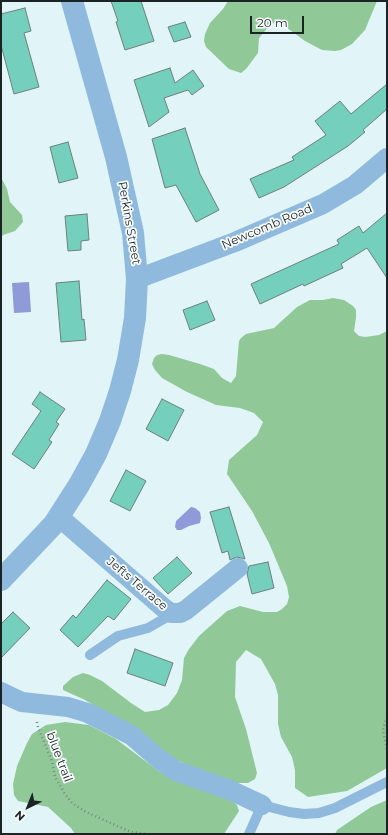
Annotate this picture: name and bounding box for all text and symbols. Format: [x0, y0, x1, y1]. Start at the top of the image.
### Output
scale bar [252, 8, 306, 34]
text: 20 m [257, 15, 288, 30]
street label: Perkins Street [115, 180, 143, 266]
street label: Newcomb Road [220, 201, 314, 253]
street label: Jefts Terrace [104, 554, 170, 614]
street label: blue trail [43, 730, 75, 784]
north arrow [8, 787, 48, 827]
text: N [12, 808, 28, 824]

